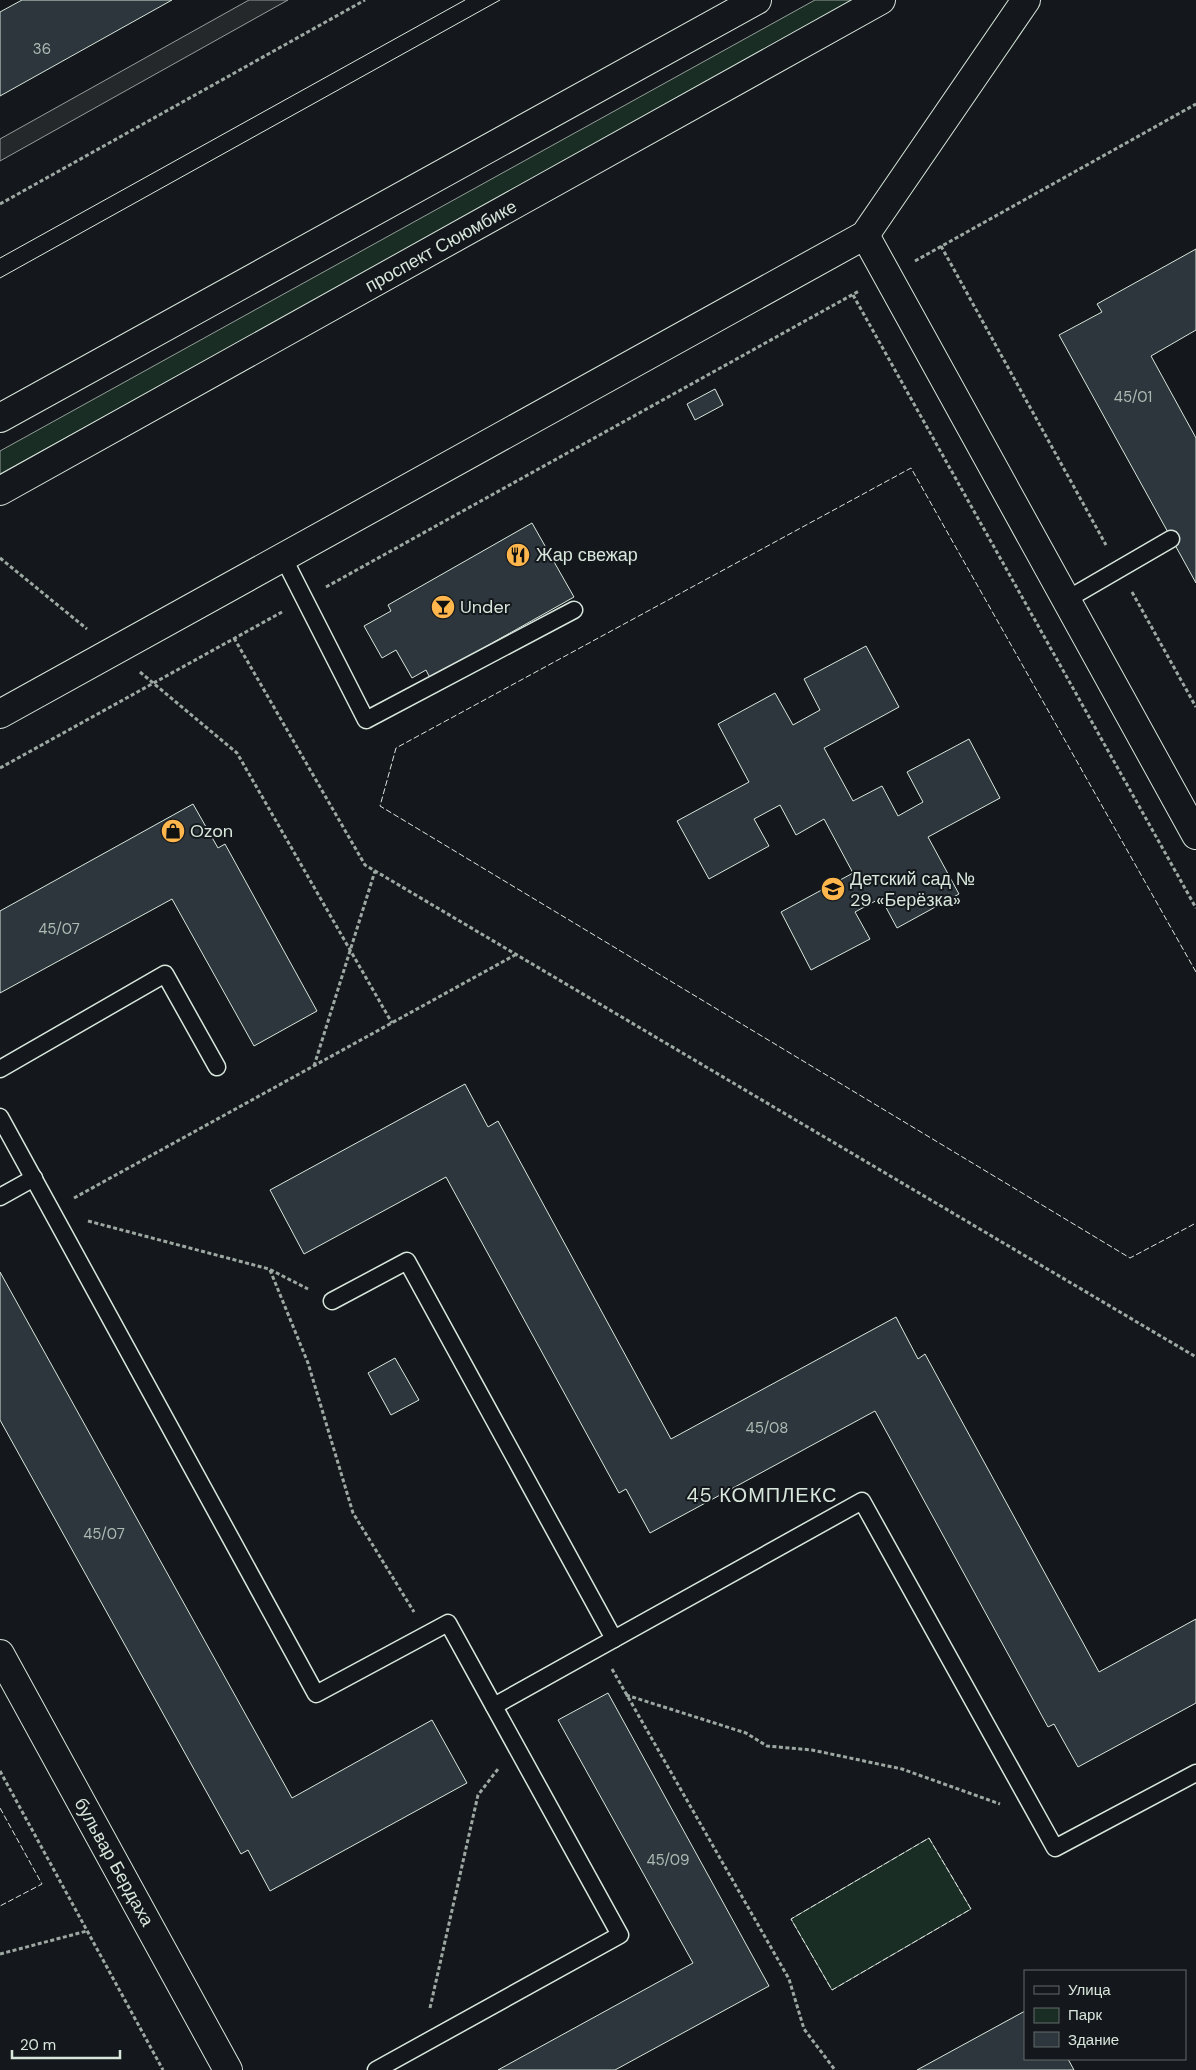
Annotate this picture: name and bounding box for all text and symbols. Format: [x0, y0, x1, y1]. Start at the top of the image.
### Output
house number: 36 [33, 39, 51, 59]
street label: проспект Сююмбике [361, 194, 521, 298]
house number: 45/01 [1114, 387, 1152, 407]
restaurant icon: Жар свежар [505, 542, 531, 568]
place label: Жар свежар [536, 543, 638, 567]
bar icon: Under [430, 594, 456, 620]
place label: Under [460, 595, 511, 619]
shop icon: Ozon [160, 818, 186, 844]
place label: Ozon [190, 819, 233, 843]
place label: Детский сад № 29 «Берёзка» [850, 867, 975, 912]
school or university icon: Детский сад № 29 «Берёзка» [820, 876, 846, 902]
house number: 45/07 [38, 919, 80, 939]
house number: 45/08 [746, 1418, 788, 1438]
district label: 45 КОМПЛЕКС [686, 1482, 838, 1508]
house number: 45/07 [83, 1524, 125, 1544]
street label: бульвар Бердаха [69, 1794, 160, 1931]
house number: 45/09 [646, 1850, 690, 1870]
legend [1024, 1970, 1186, 2060]
text: Улица [1068, 1980, 1111, 2000]
text: Парк [1068, 2005, 1102, 2025]
scale bar [12, 2028, 120, 2060]
text: Здание [1068, 2030, 1119, 2050]
text: 20 m [20, 2035, 56, 2055]

